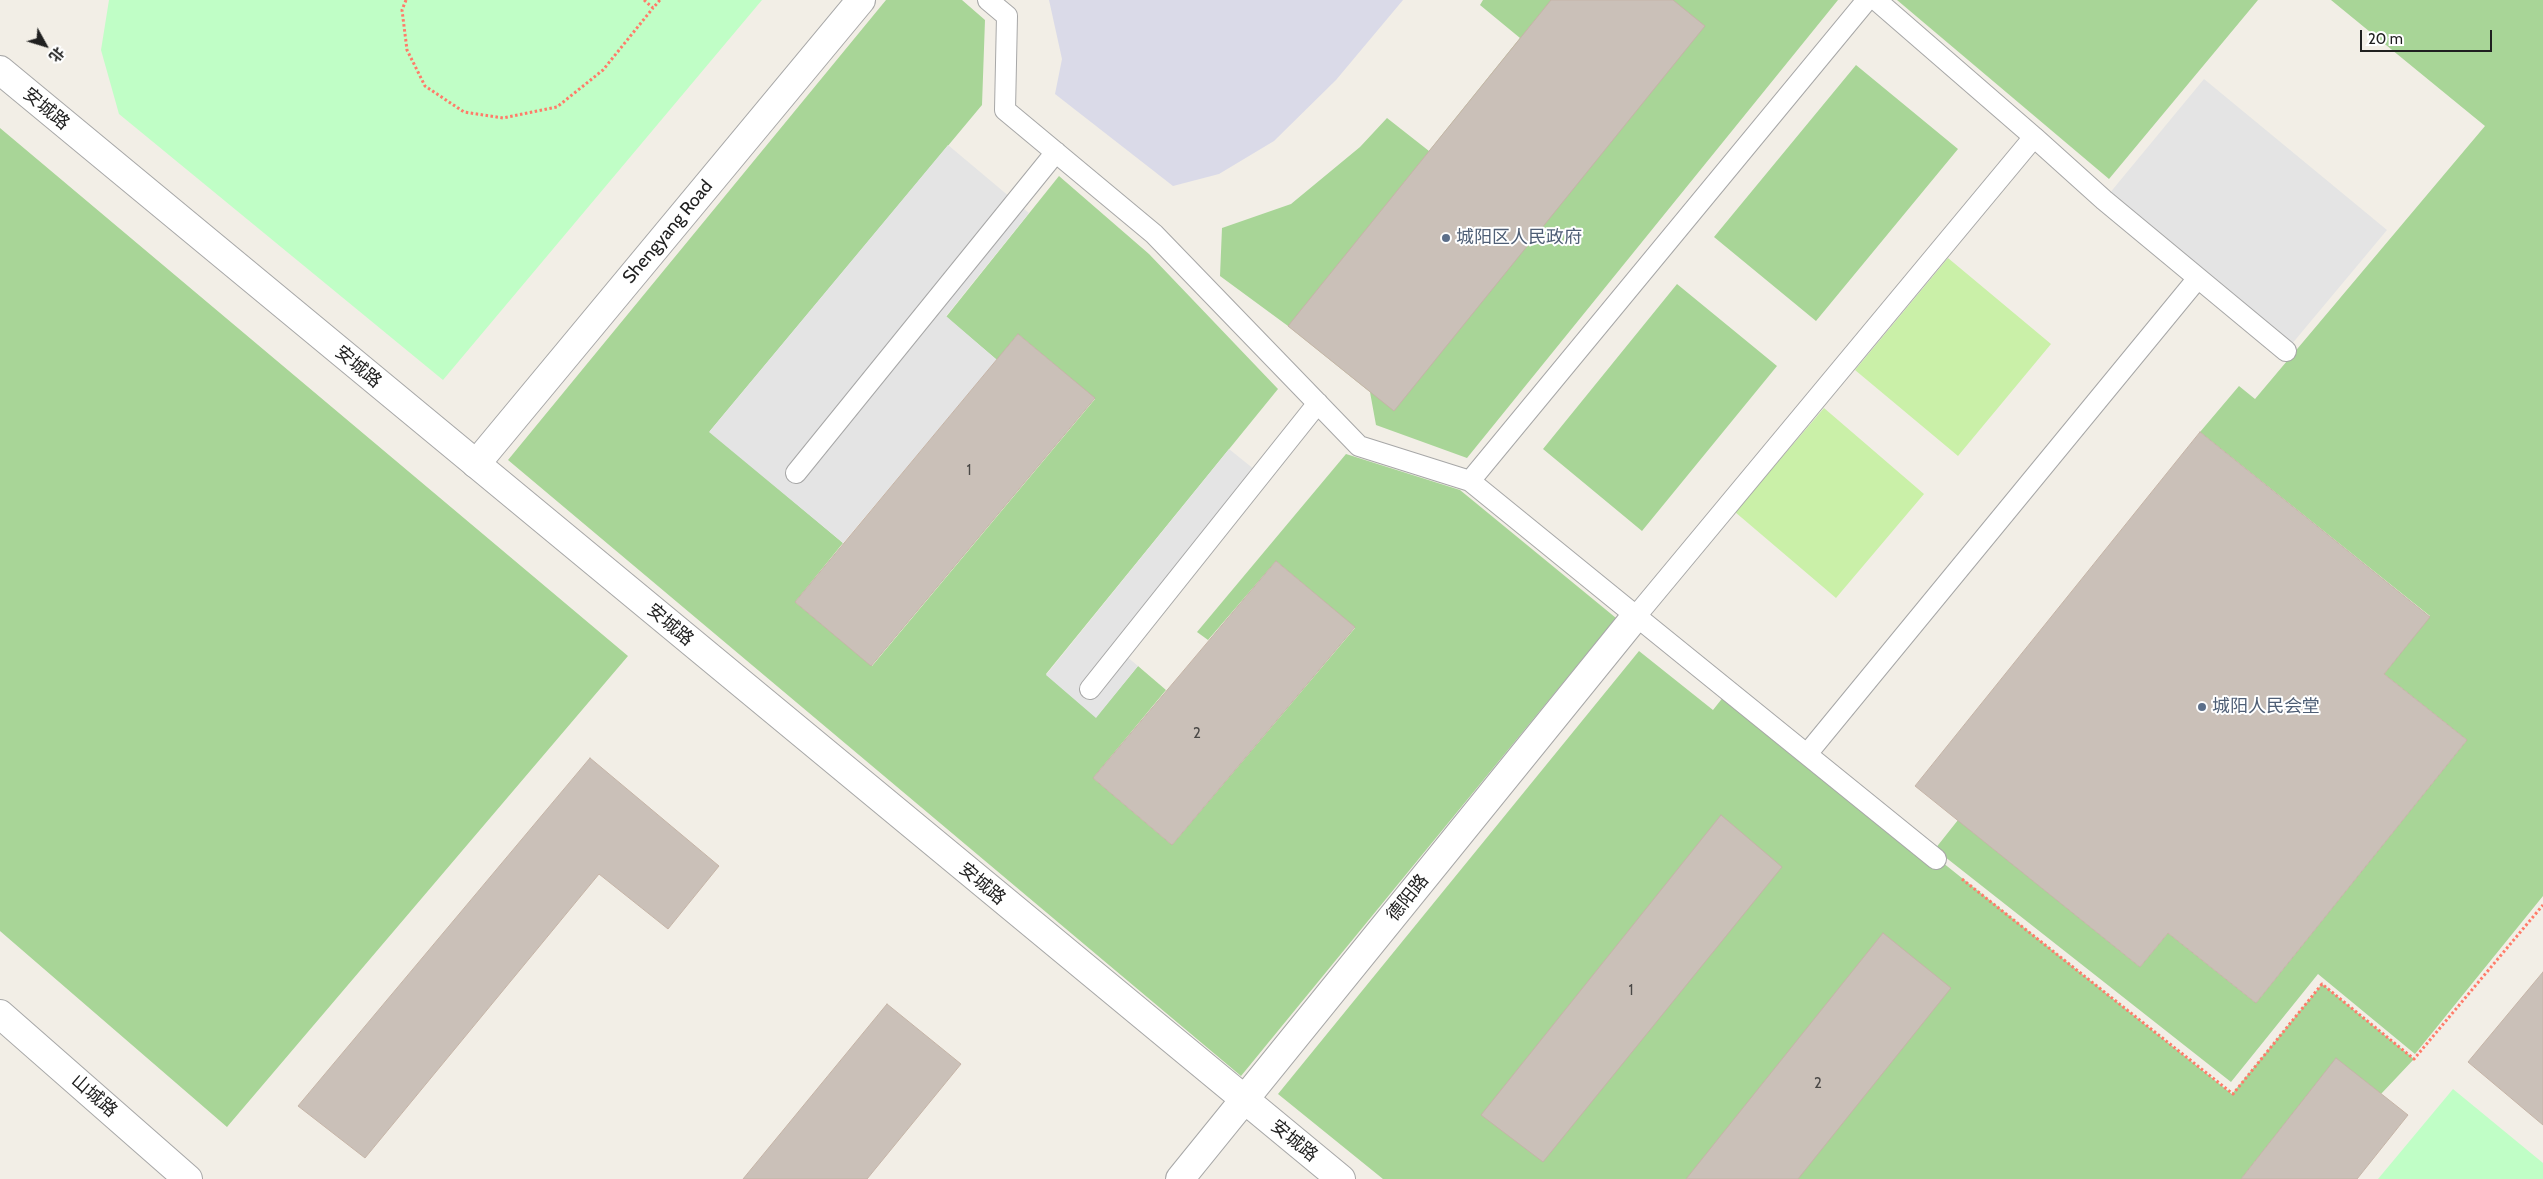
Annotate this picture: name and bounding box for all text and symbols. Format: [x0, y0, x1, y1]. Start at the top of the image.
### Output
north arrow [20, 20, 70, 70]
scale bar [2363, 20, 2496, 52]
text: 20 m [2368, 30, 2403, 48]
text: 北 [45, 43, 68, 66]
street label: 安城路 [18, 83, 74, 135]
street label: Shengyang Road [619, 176, 717, 288]
place label: 城阳区人民政府 [1456, 227, 1582, 249]
marker: 城阳区人民政府 [1440, 232, 1452, 244]
street label: 安城路 [330, 341, 386, 393]
house number: 1 [967, 462, 971, 480]
street label: 安城路 [642, 599, 698, 651]
place label: 城阳人民会堂 [2212, 696, 2320, 718]
marker: 城阳人民会堂 [2196, 701, 2208, 713]
house number: 2 [1193, 725, 1201, 743]
street label: 安城路 [954, 858, 1010, 910]
street label: 德阳路 [1383, 870, 1433, 926]
house number: 1 [1629, 982, 1633, 1000]
street label: 山城路 [67, 1070, 121, 1122]
house number: 2 [1814, 1075, 1822, 1093]
street label: 安城路 [1266, 1116, 1322, 1166]

